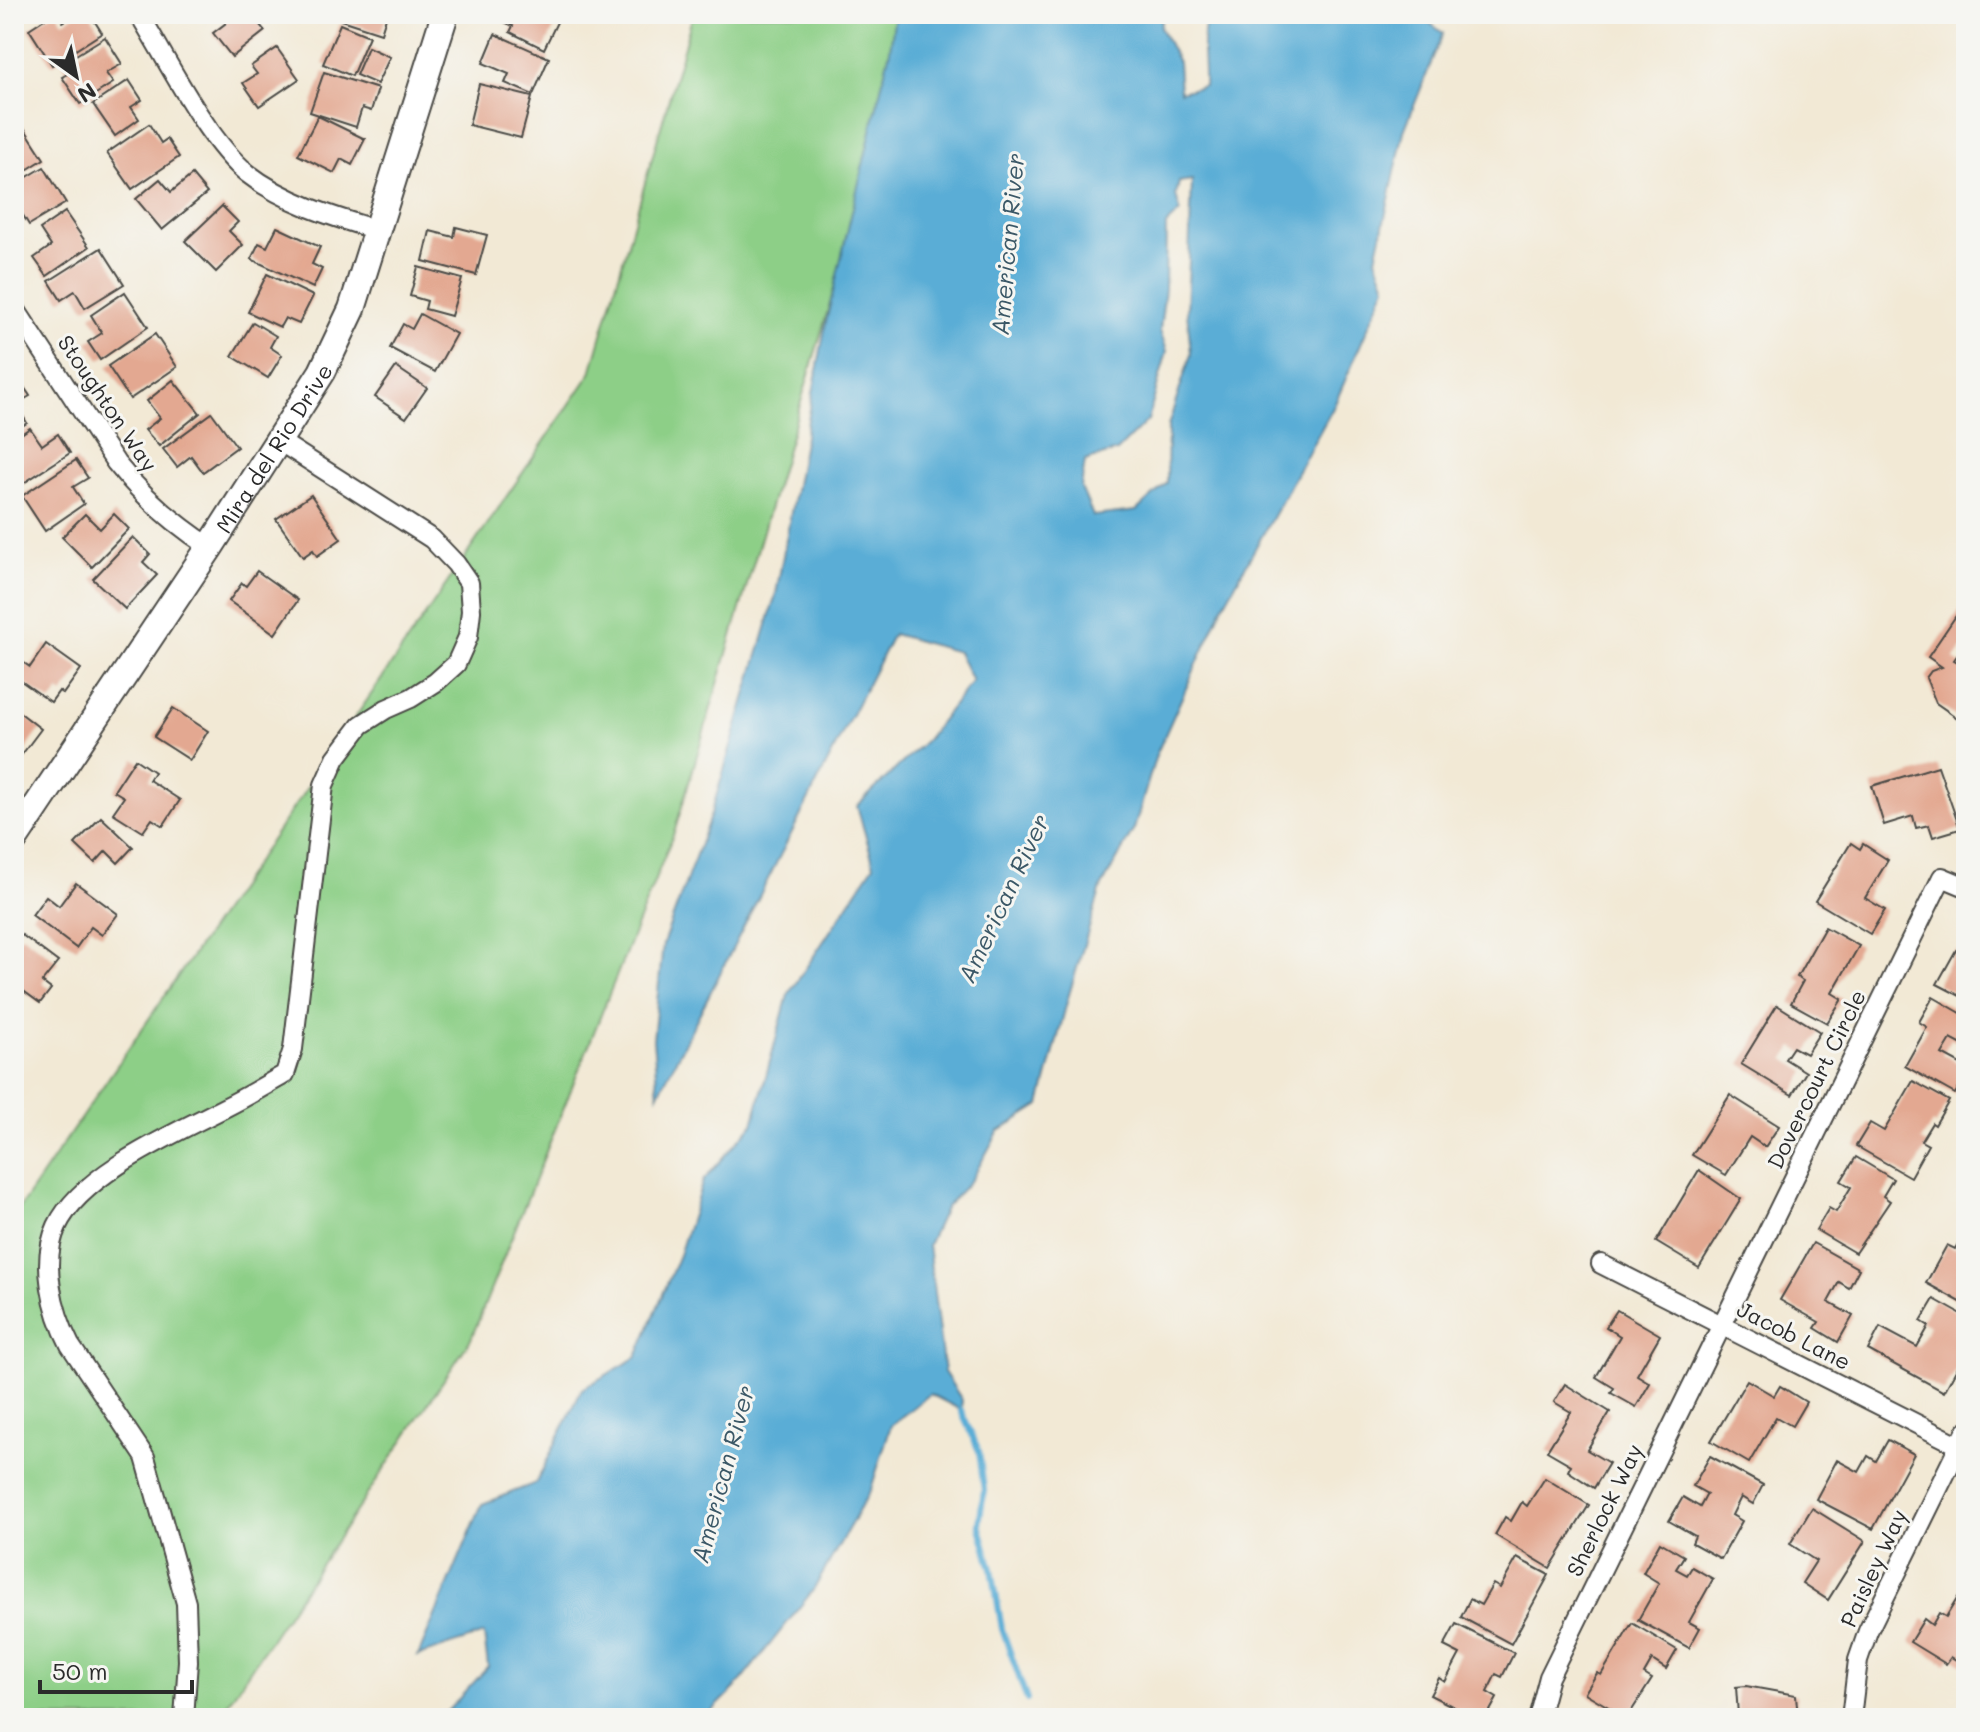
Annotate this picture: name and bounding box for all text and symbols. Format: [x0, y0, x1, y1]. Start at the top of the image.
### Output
north arrow [36, 36, 116, 116]
text: N [72, 76, 102, 110]
water label: American River [984, 152, 1030, 336]
street label: Stoughton Way [52, 329, 164, 477]
street label: Mira del Rio Drive [208, 359, 338, 538]
water label: American River [950, 809, 1056, 987]
street label: Dovercourt Circle [1760, 985, 1872, 1173]
street label: Jacob Lane [1732, 1294, 1856, 1376]
water label: American River [683, 1382, 761, 1566]
street label: Sherlock Way [1559, 1439, 1649, 1581]
street label: Paisley Way [1833, 1504, 1913, 1632]
scale bar [40, 1644, 192, 1694]
text: 50 m [52, 1655, 108, 1686]

